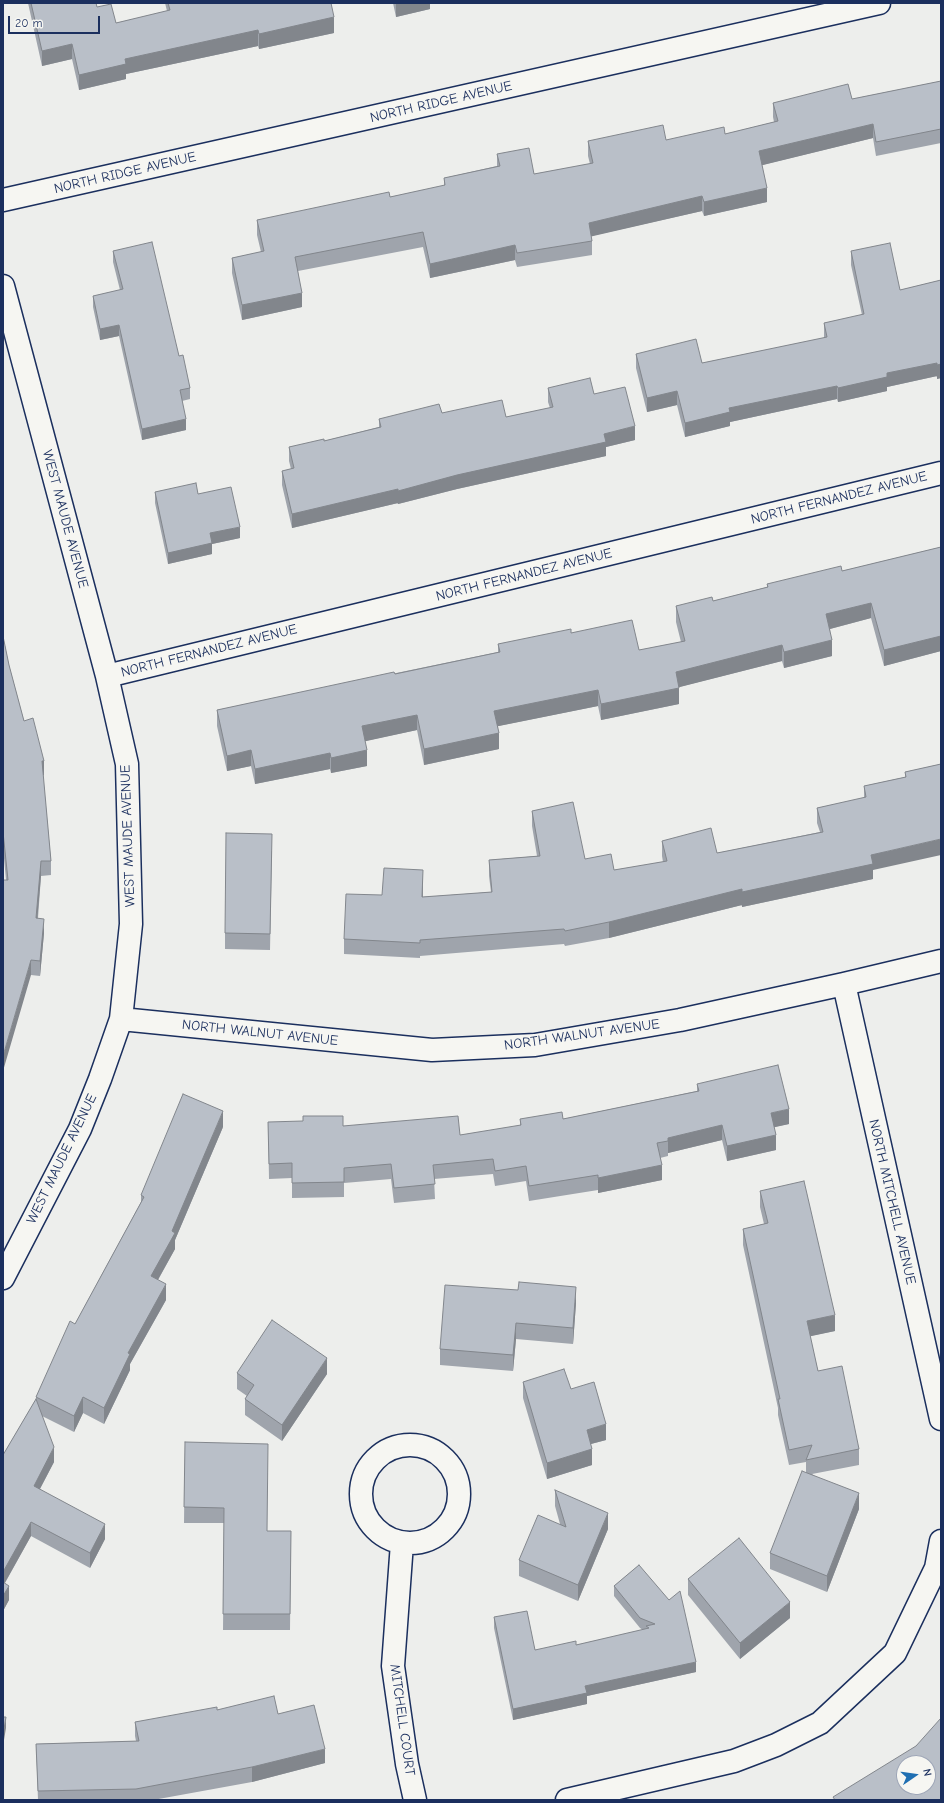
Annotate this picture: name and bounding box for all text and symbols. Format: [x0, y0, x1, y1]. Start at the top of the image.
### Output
scale bar [10, 8, 102, 34]
text: 20 m [15, 16, 43, 30]
street label: NORTH RIDGE AVENUE [368, 77, 514, 127]
street label: NORTH RIDGE AVENUE [52, 148, 198, 198]
street label: WEST MAUDE AVENUE [38, 448, 92, 590]
street label: NORTH FERNANDEZ AVENUE [749, 468, 929, 528]
street label: NORTH FERNANDEZ AVENUE [434, 545, 614, 605]
street label: NORTH FERNANDEZ AVENUE [119, 621, 299, 681]
street label: WEST MAUDE AVENUE [117, 764, 139, 908]
street label: NORTH WALNUT AVENUE [181, 1016, 339, 1050]
street label: NORTH WALNUT AVENUE [503, 1016, 661, 1054]
street label: WEST MAUDE AVENUE [23, 1091, 101, 1227]
street label: NORTH MITCHELL AVENUE [865, 1118, 919, 1286]
street label: MITCHELL COURT [386, 1663, 418, 1777]
north arrow [896, 1755, 936, 1795]
text: N [920, 1767, 934, 1777]

